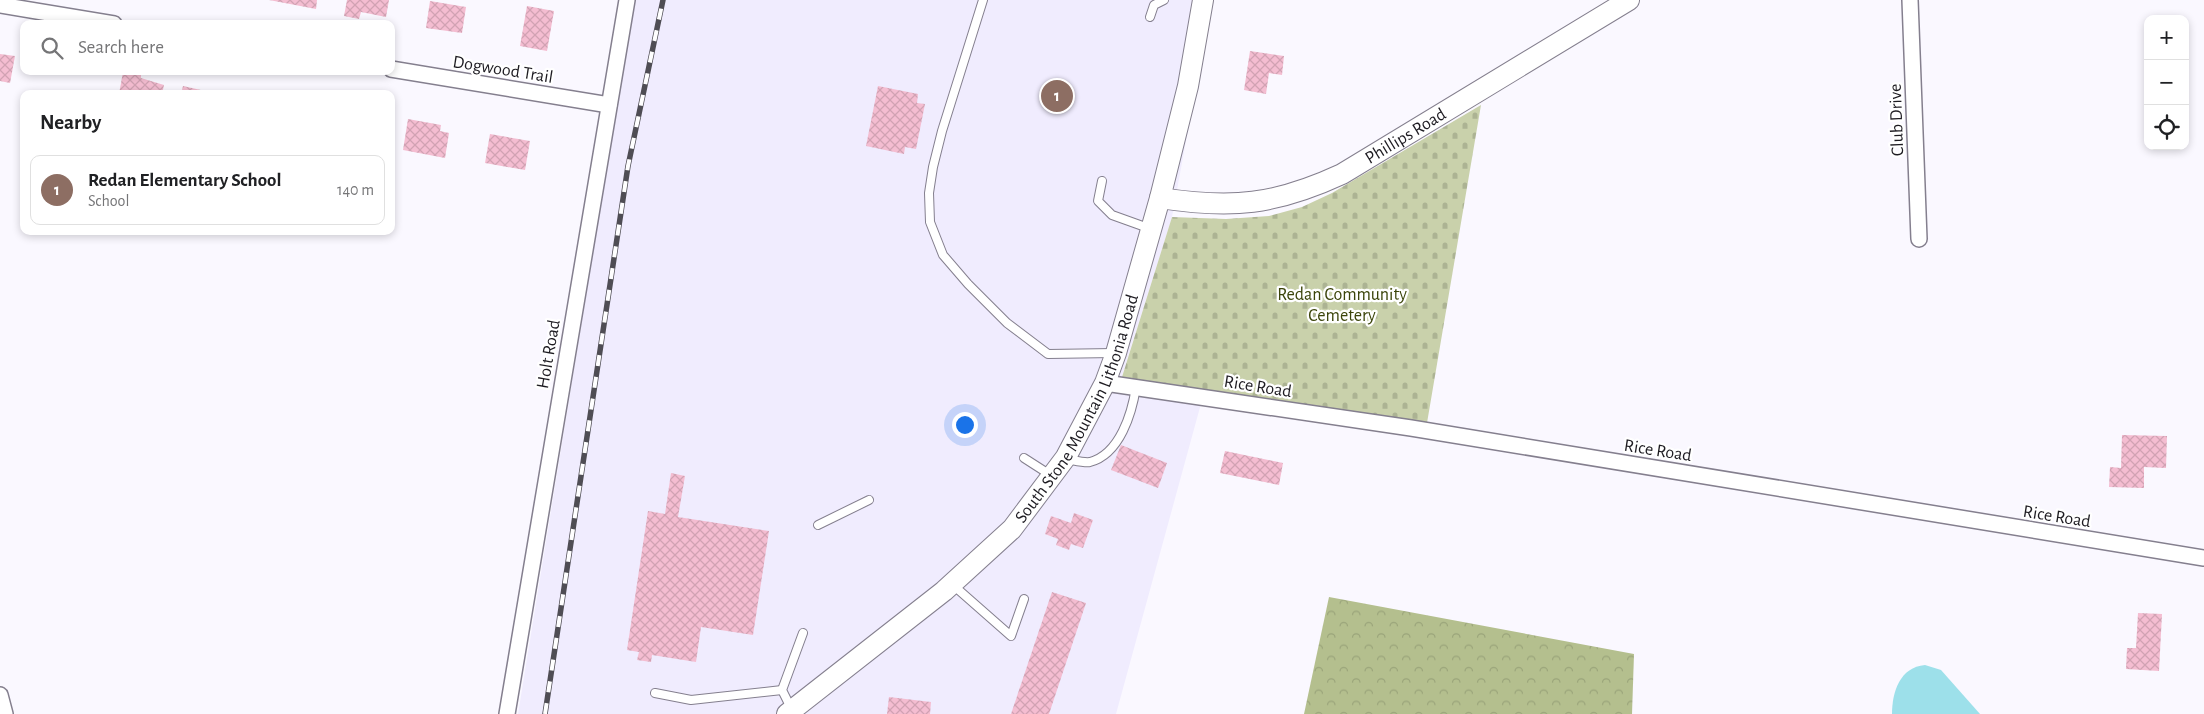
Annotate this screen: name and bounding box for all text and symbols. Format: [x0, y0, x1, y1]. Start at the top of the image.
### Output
map controls [2144, 15, 2189, 150]
button: + [2144, 15, 2189, 60]
search box [20, 20, 395, 75]
icon: search [38, 34, 66, 62]
text: Search here [78, 38, 164, 57]
street label: Dogwood Trail [451, 53, 554, 87]
button: − [2144, 60, 2189, 105]
pin: 1 [1041, 77, 1073, 115]
street label: Club Drive [1887, 83, 1907, 157]
street label: Phillips Road [1362, 105, 1449, 168]
button: locate [2144, 105, 2189, 150]
text: Nearby [40, 112, 101, 133]
text: Redan Elementary School [88, 171, 281, 190]
text: 1 [54, 182, 60, 198]
text: 140 m [337, 182, 374, 198]
text: School [88, 193, 129, 209]
park label: Redan Community Cemetery [1277, 286, 1407, 325]
street label: South Stone Mountain Lithonia Road [1012, 292, 1142, 526]
street label: Holt Road [534, 318, 564, 390]
street label: Rice Road [1223, 373, 1293, 401]
your location [952, 412, 978, 438]
street label: Rice Road [1623, 437, 1693, 465]
street label: Rice Road [2022, 503, 2092, 531]

